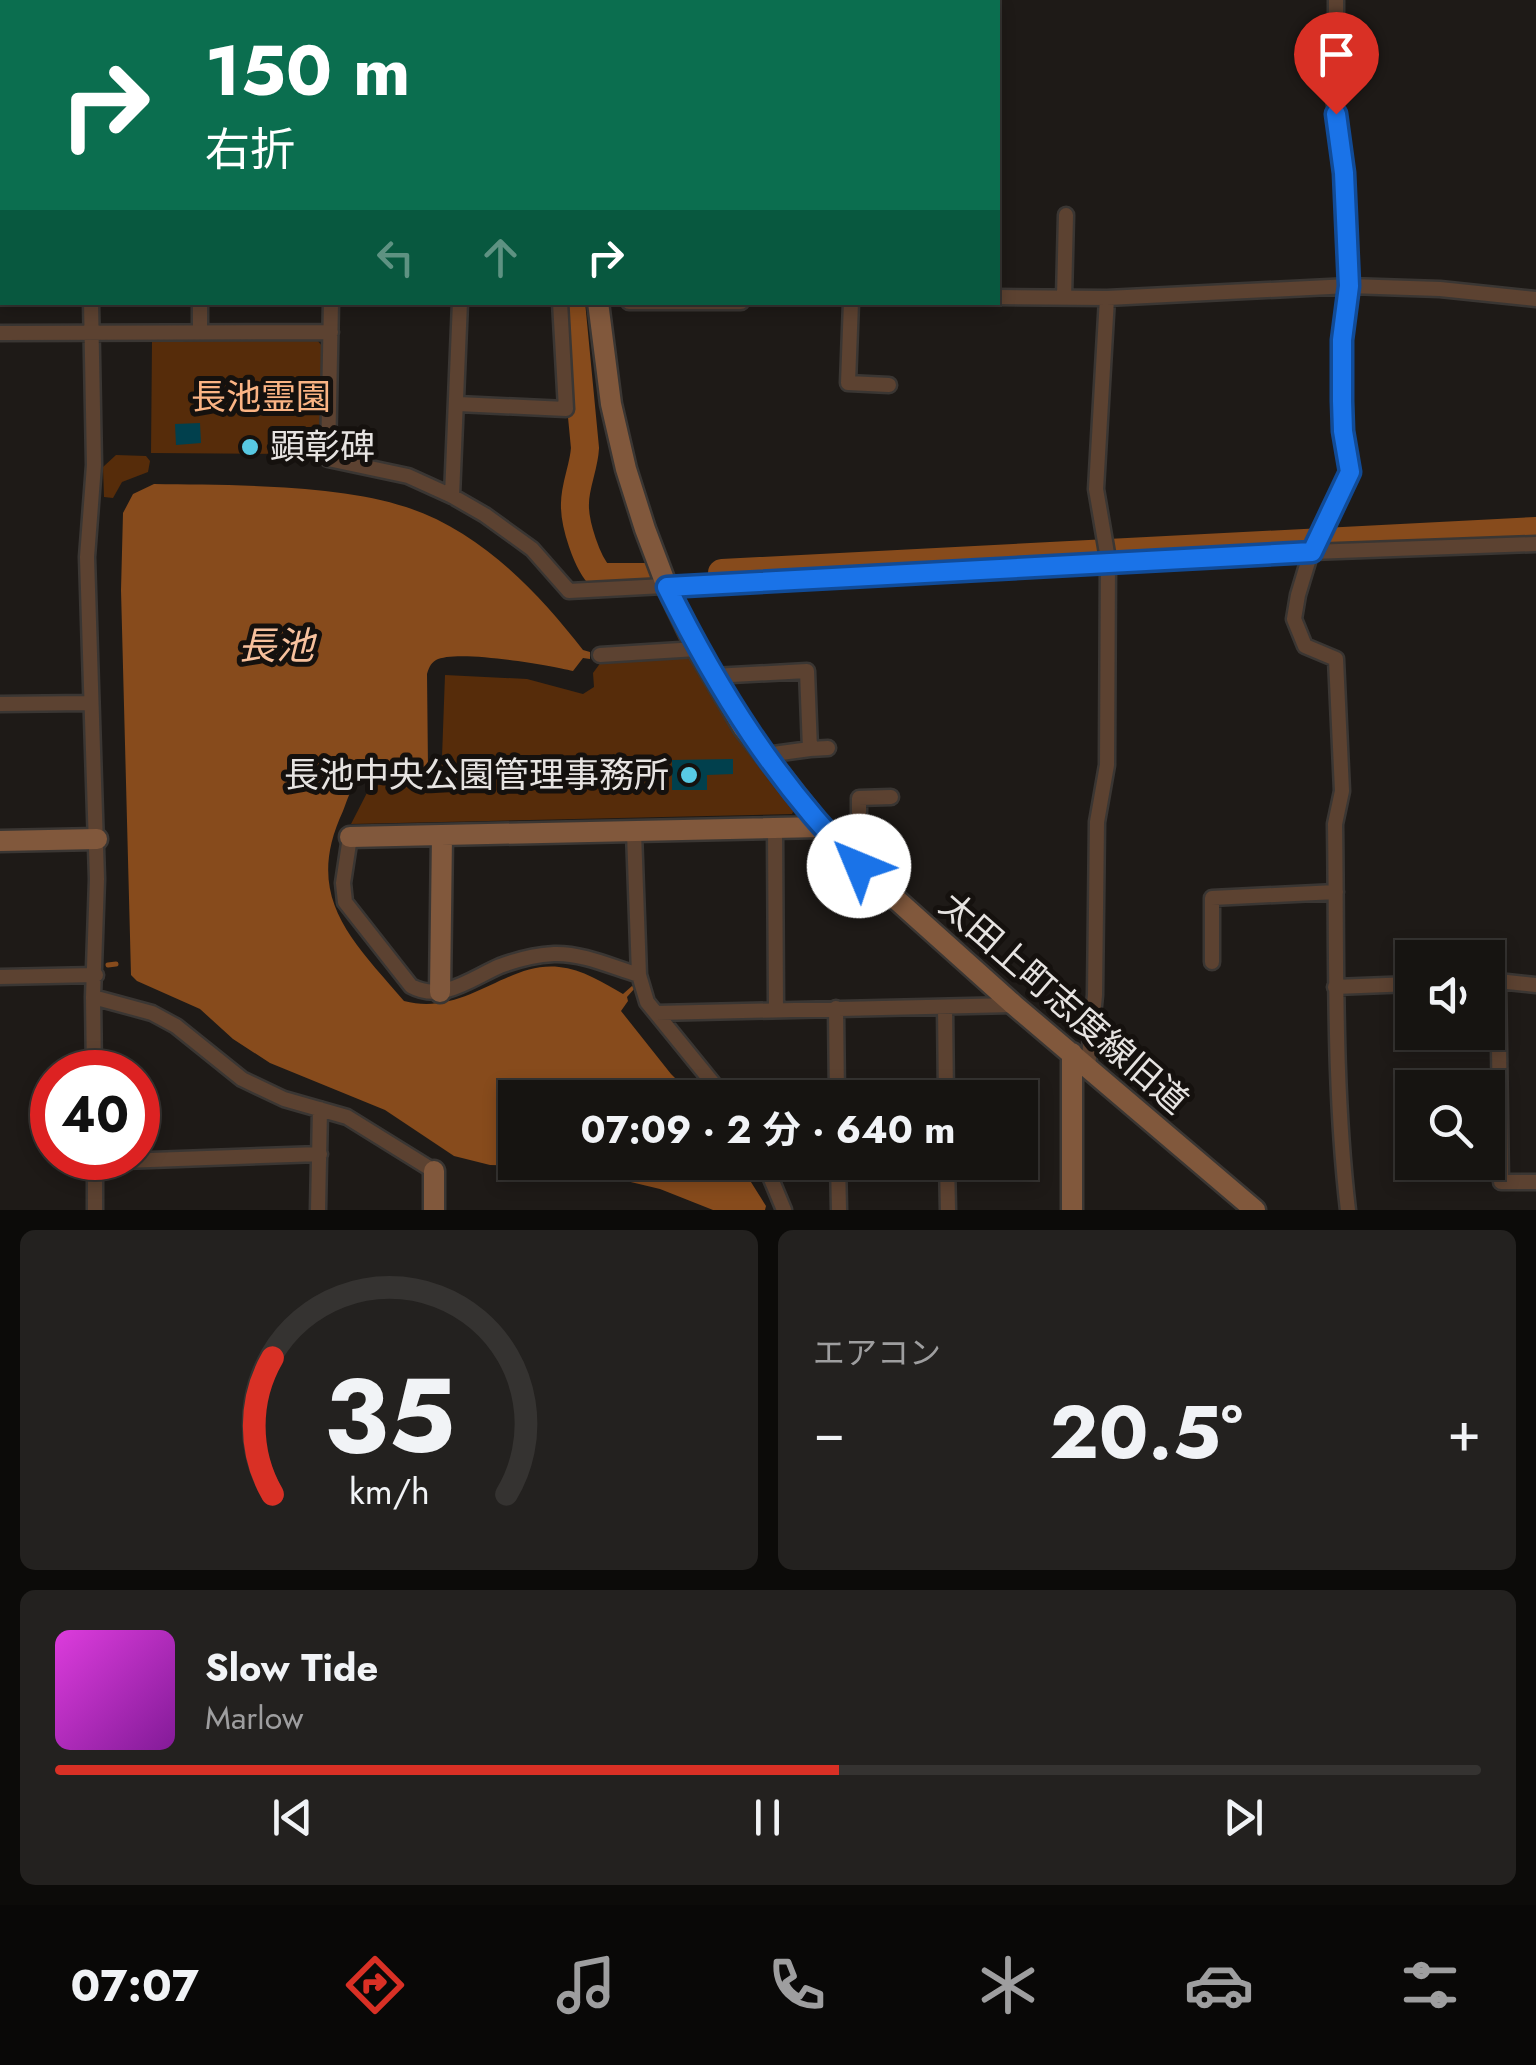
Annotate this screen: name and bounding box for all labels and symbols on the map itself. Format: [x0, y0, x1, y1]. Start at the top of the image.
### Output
pin [1294, 12, 1379, 115]
park label: 長池霊園 [191, 372, 331, 422]
place label: 顕彰碑 [270, 422, 375, 472]
marker: 顕彰碑 [239, 436, 261, 458]
water label: 長池 [238, 618, 318, 673]
place label: 長池中央公園管理事務所 [284, 750, 669, 800]
marker: 長池中央公園管理事務所 [678, 764, 700, 786]
position arrow [807, 814, 911, 918]
street label: 太田上町志度線旧道 [929, 881, 1199, 1125]
speed limit sign: 40 [30, 1050, 160, 1180]

